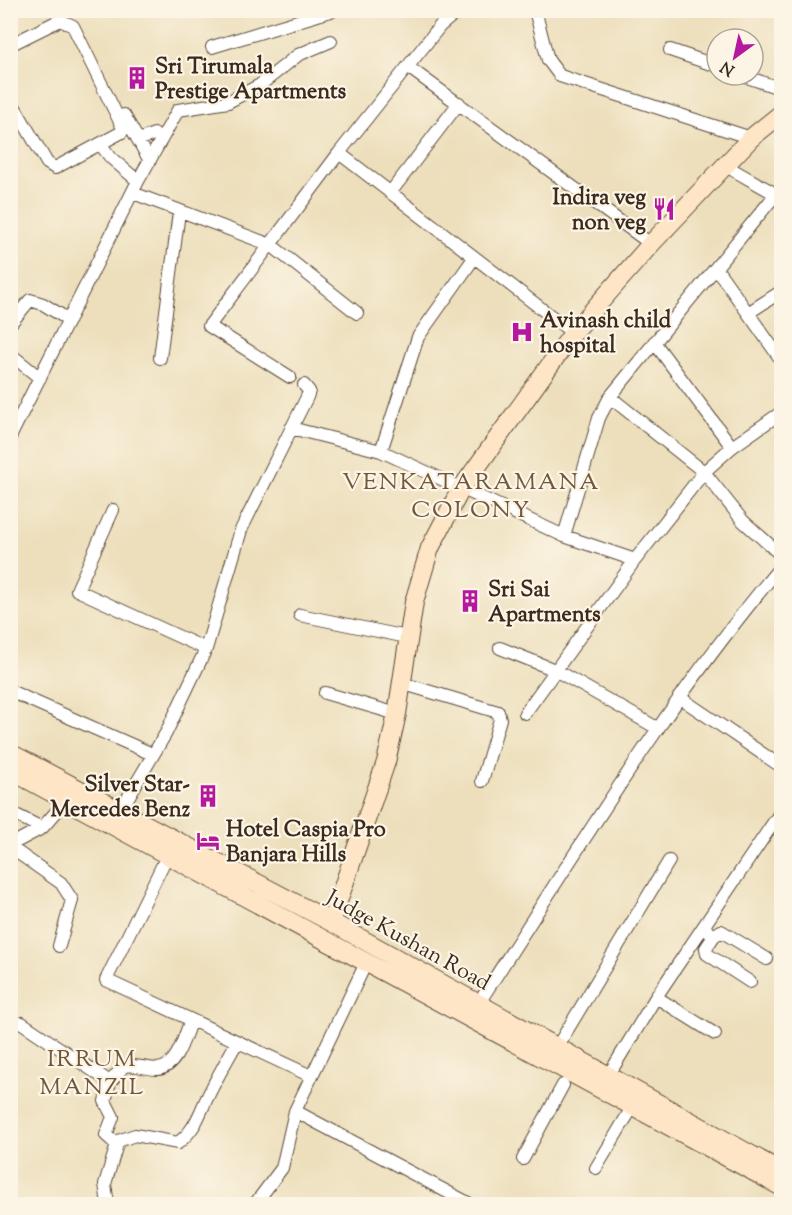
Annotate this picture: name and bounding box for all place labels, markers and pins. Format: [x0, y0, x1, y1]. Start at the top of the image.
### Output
place label: Sri Tirumala Prestige Apartments [155, 52, 346, 109]
building icon: Sri Tirumala Prestige Apartments [124, 65, 150, 91]
place label: Indira veg non veg [552, 183, 646, 240]
restaurant icon: Indira veg non veg [651, 196, 677, 222]
place label: Avinash child hospital [540, 306, 672, 363]
hospital icon: Avinash child hospital [509, 319, 535, 345]
place label: Sri Sai Apartments [488, 575, 601, 632]
building icon: Sri Sai Apartments [457, 588, 483, 614]
place label: Silver Star- Mercedes Benz [50, 770, 191, 827]
building icon: Silver Star- Mercedes Benz [195, 783, 221, 809]
place label: Hotel Caspia Pro Banjara Hills [226, 815, 386, 872]
hotel icon: Hotel Caspia Pro Banjara Hills [195, 828, 221, 854]

